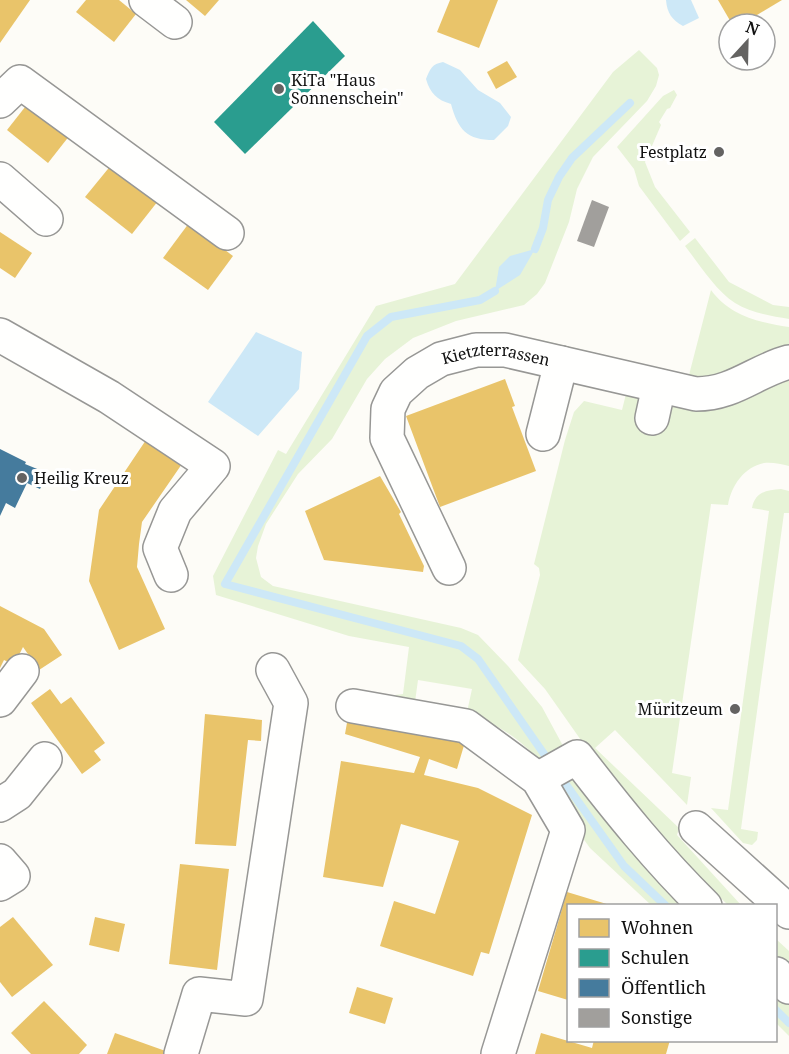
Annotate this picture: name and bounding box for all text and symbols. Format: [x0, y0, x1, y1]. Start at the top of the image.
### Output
north arrow [717, 12, 777, 72]
text: N [743, 16, 763, 41]
place label: KiTa "Haus Sonnenschein" [291, 69, 404, 109]
marker: KiTa "Haus Sonnenschein" [272, 82, 286, 96]
place label: Festplatz [639, 141, 707, 163]
marker: Festplatz [712, 145, 726, 159]
street label: Kietzterrassen [439, 338, 552, 371]
place label: Heilig Kreuz [34, 467, 129, 489]
marker: Heilig Kreuz [15, 471, 29, 485]
place label: Müritzeum [638, 698, 723, 720]
marker: Müritzeum [728, 702, 742, 716]
legend [567, 904, 777, 1042]
text: Wohnen [621, 915, 694, 939]
text: Schulen [621, 945, 690, 969]
text: Öffentlich [621, 975, 706, 999]
text: Sonstige [621, 1005, 692, 1029]

